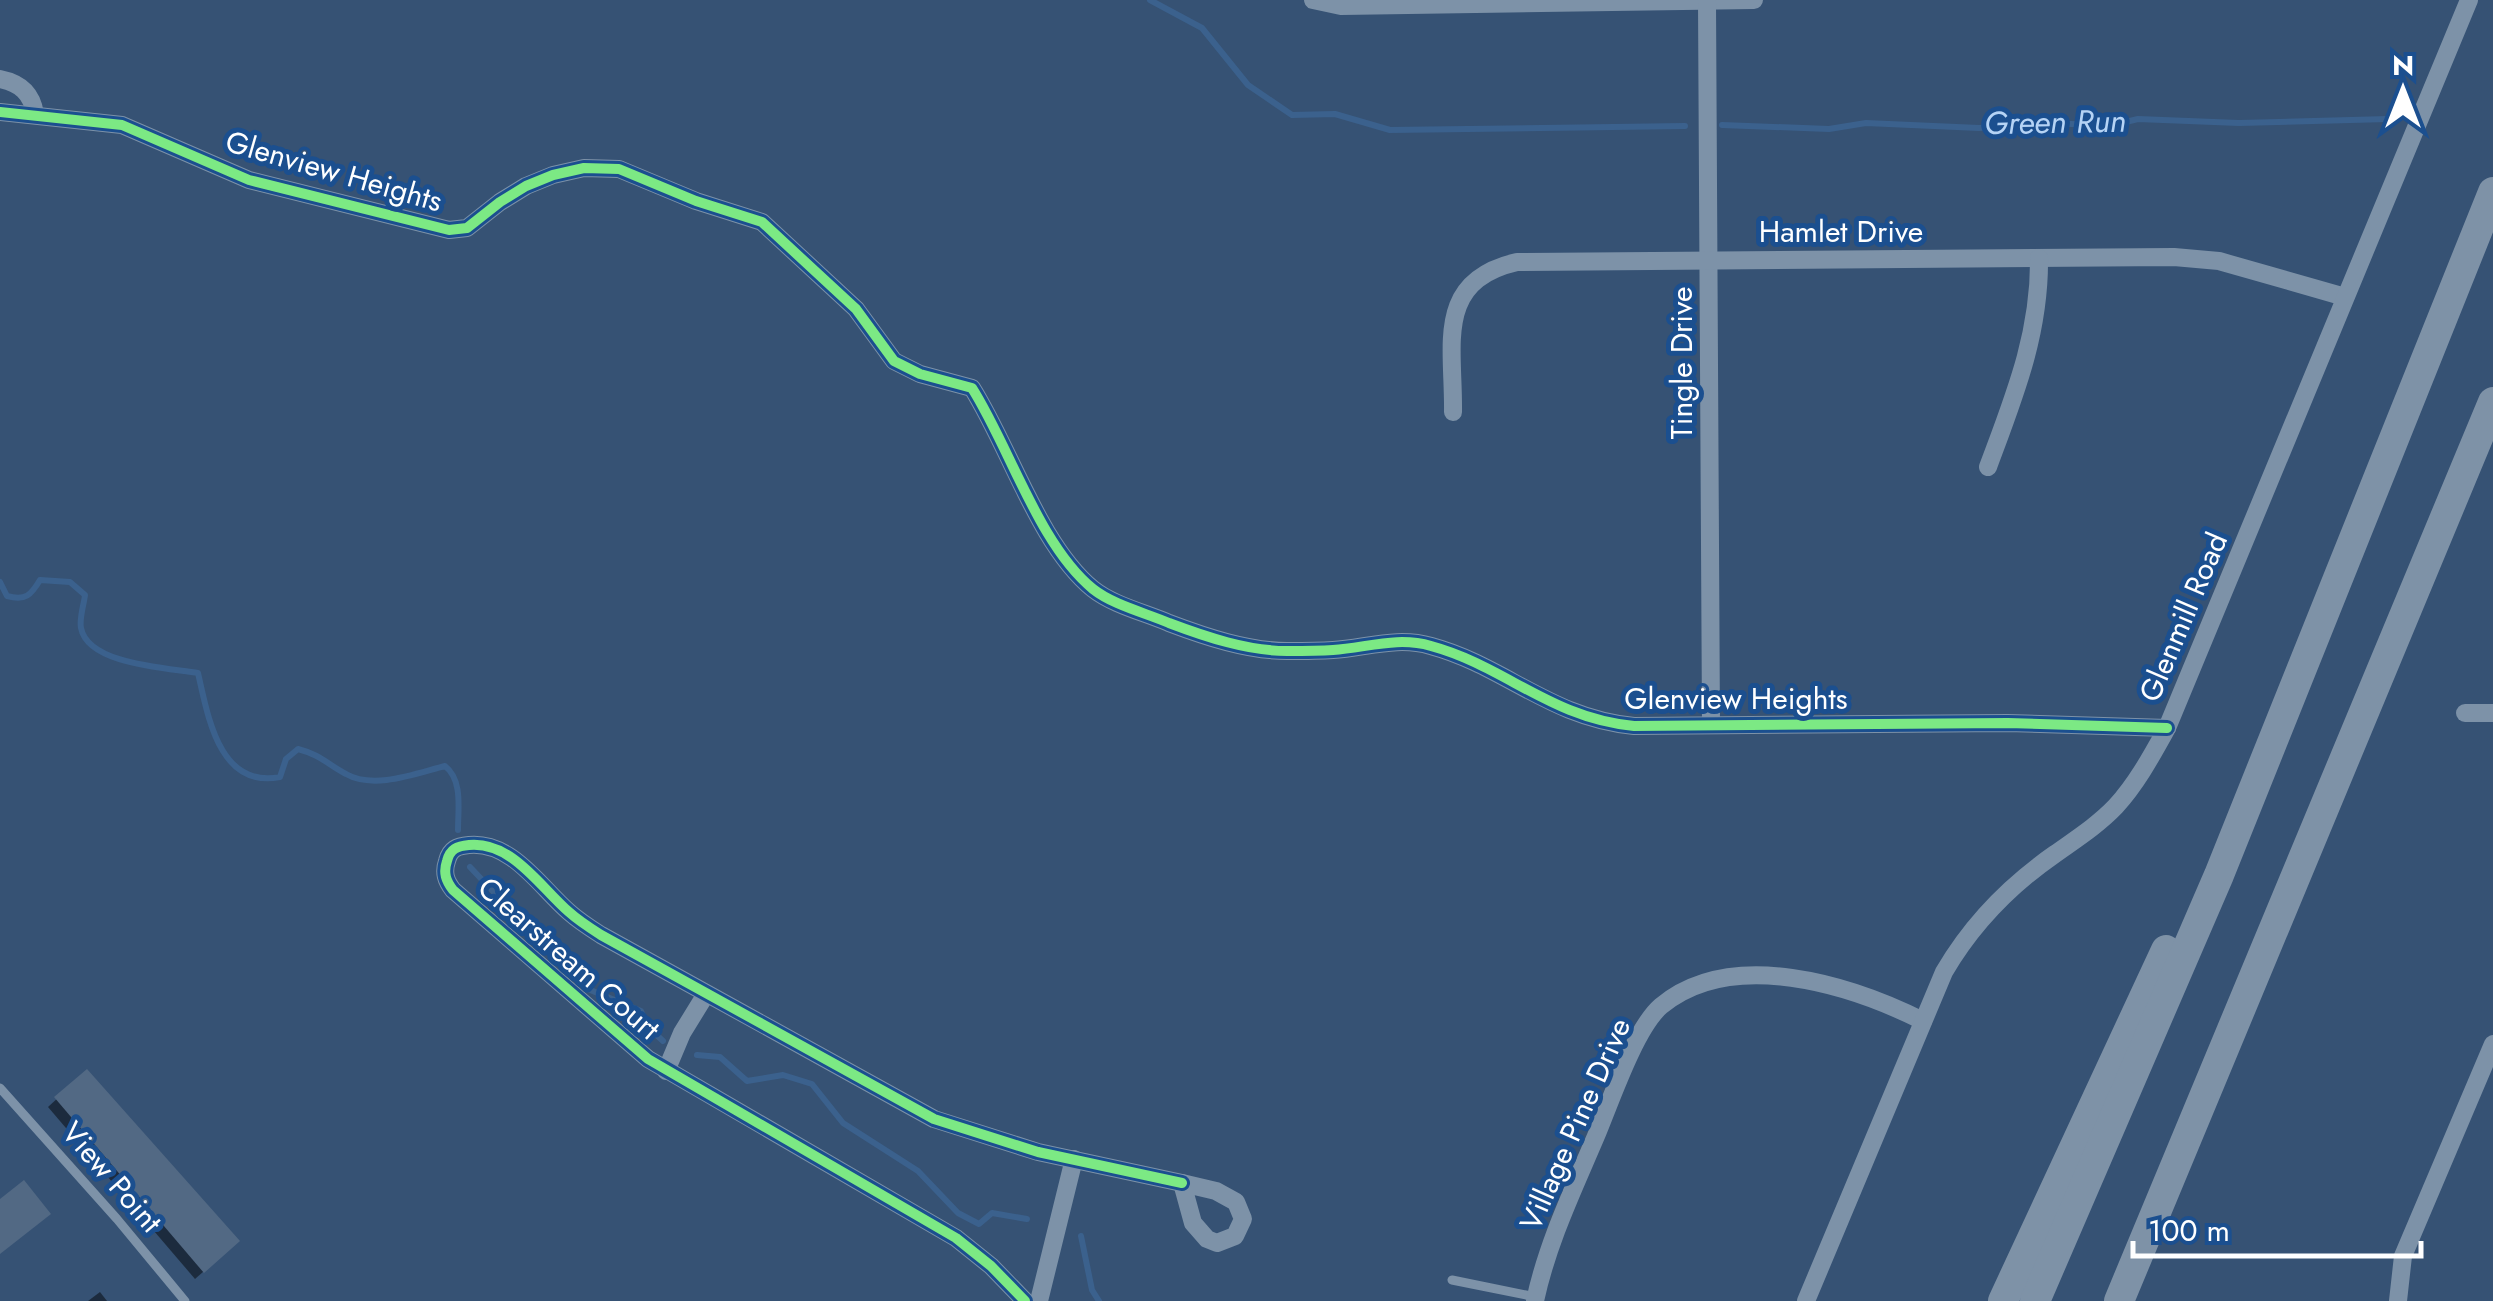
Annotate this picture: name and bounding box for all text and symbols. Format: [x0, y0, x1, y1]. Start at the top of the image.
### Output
north arrow [2353, 40, 2453, 140]
text: N [2392, 45, 2414, 86]
water label: Green Run [1984, 98, 2126, 146]
street label: Glenview Heights [221, 120, 447, 222]
street label: Hamlet Drive [1759, 210, 1923, 253]
street label: Tingle Drive [1660, 287, 1703, 439]
street label: Glenmill Road [2128, 526, 2238, 708]
street label: Glenview Heights [1624, 677, 1848, 720]
street label: Clearstream Court [468, 867, 670, 1050]
street label: Village Pine Drive [1509, 1011, 1641, 1237]
street label: View Point [52, 1112, 173, 1243]
scale bar [2133, 1196, 2420, 1258]
text: 100 m [2148, 1209, 2230, 1252]

